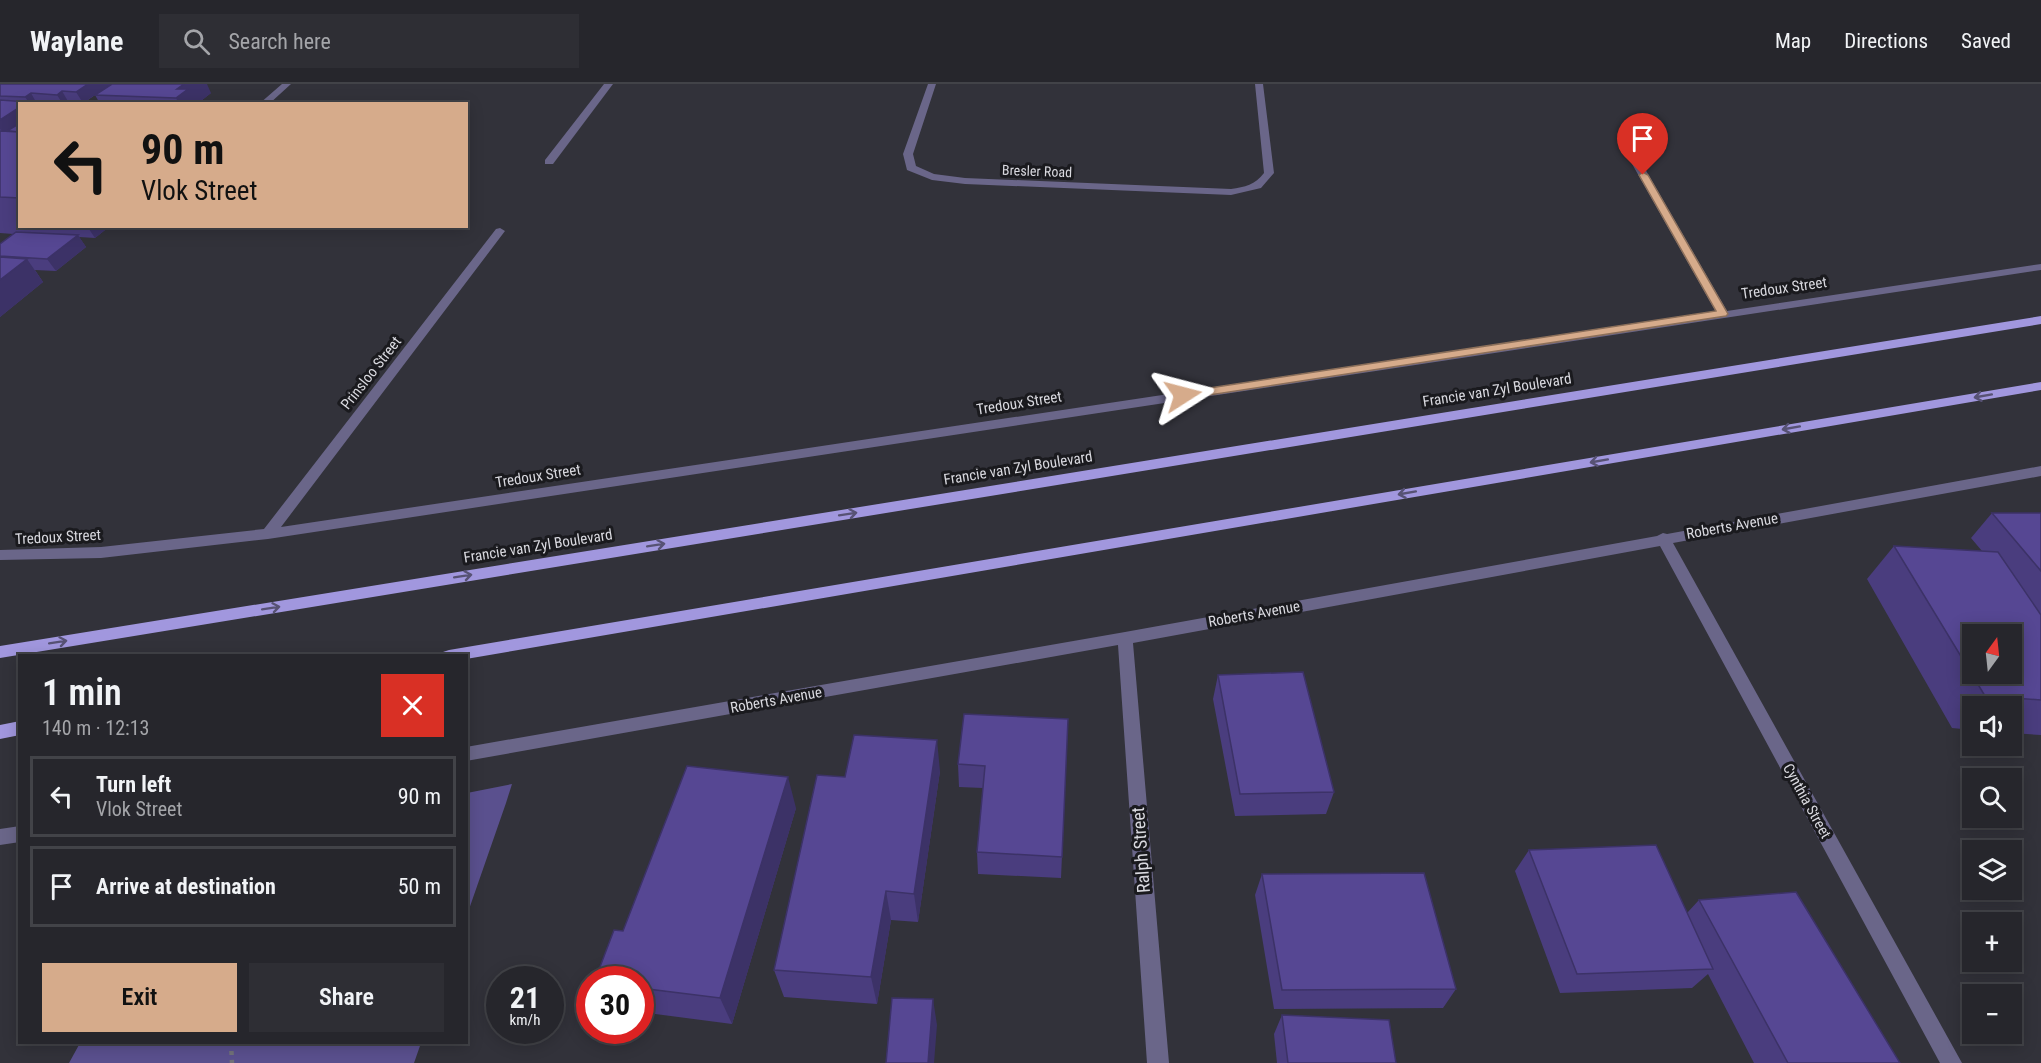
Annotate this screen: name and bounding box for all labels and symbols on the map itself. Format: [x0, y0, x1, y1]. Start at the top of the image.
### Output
pin [1617, 113, 1668, 175]
street label: Bresler Road [1002, 162, 1072, 180]
street label: Tredoux Street [1740, 273, 1828, 303]
street label: Prinsloo Street [337, 333, 405, 413]
position arrow [1151, 363, 1215, 427]
street label: Francie van Zyl Boulevard [1421, 369, 1573, 411]
street label: Tredoux Street [975, 387, 1063, 419]
one-way arrow [1974, 390, 1994, 401]
one-way arrow [1782, 423, 1801, 434]
street label: Francie van Zyl Boulevard [942, 447, 1094, 489]
one-way arrow [1589, 455, 1609, 466]
street label: Tredoux Street [494, 460, 582, 492]
one-way arrow [1397, 488, 1417, 499]
one-way arrow [838, 508, 857, 519]
street label: Roberts Avenue [1685, 509, 1779, 543]
street label: Francie van Zyl Boulevard [462, 525, 614, 567]
street label: Tredoux Street [15, 526, 101, 548]
one-way arrow [645, 539, 665, 550]
one-way arrow [453, 571, 472, 582]
street label: Roberts Avenue [1207, 597, 1301, 631]
one-way arrow [260, 602, 280, 613]
north arrow [1962, 624, 2022, 684]
one-way arrow [47, 637, 67, 648]
street label: Roberts Avenue [729, 683, 823, 717]
street label: Cynthia Street [1779, 760, 1835, 842]
street label: Ralph Street [1127, 806, 1154, 894]
speed limit sign: 30 [576, 966, 654, 1044]

